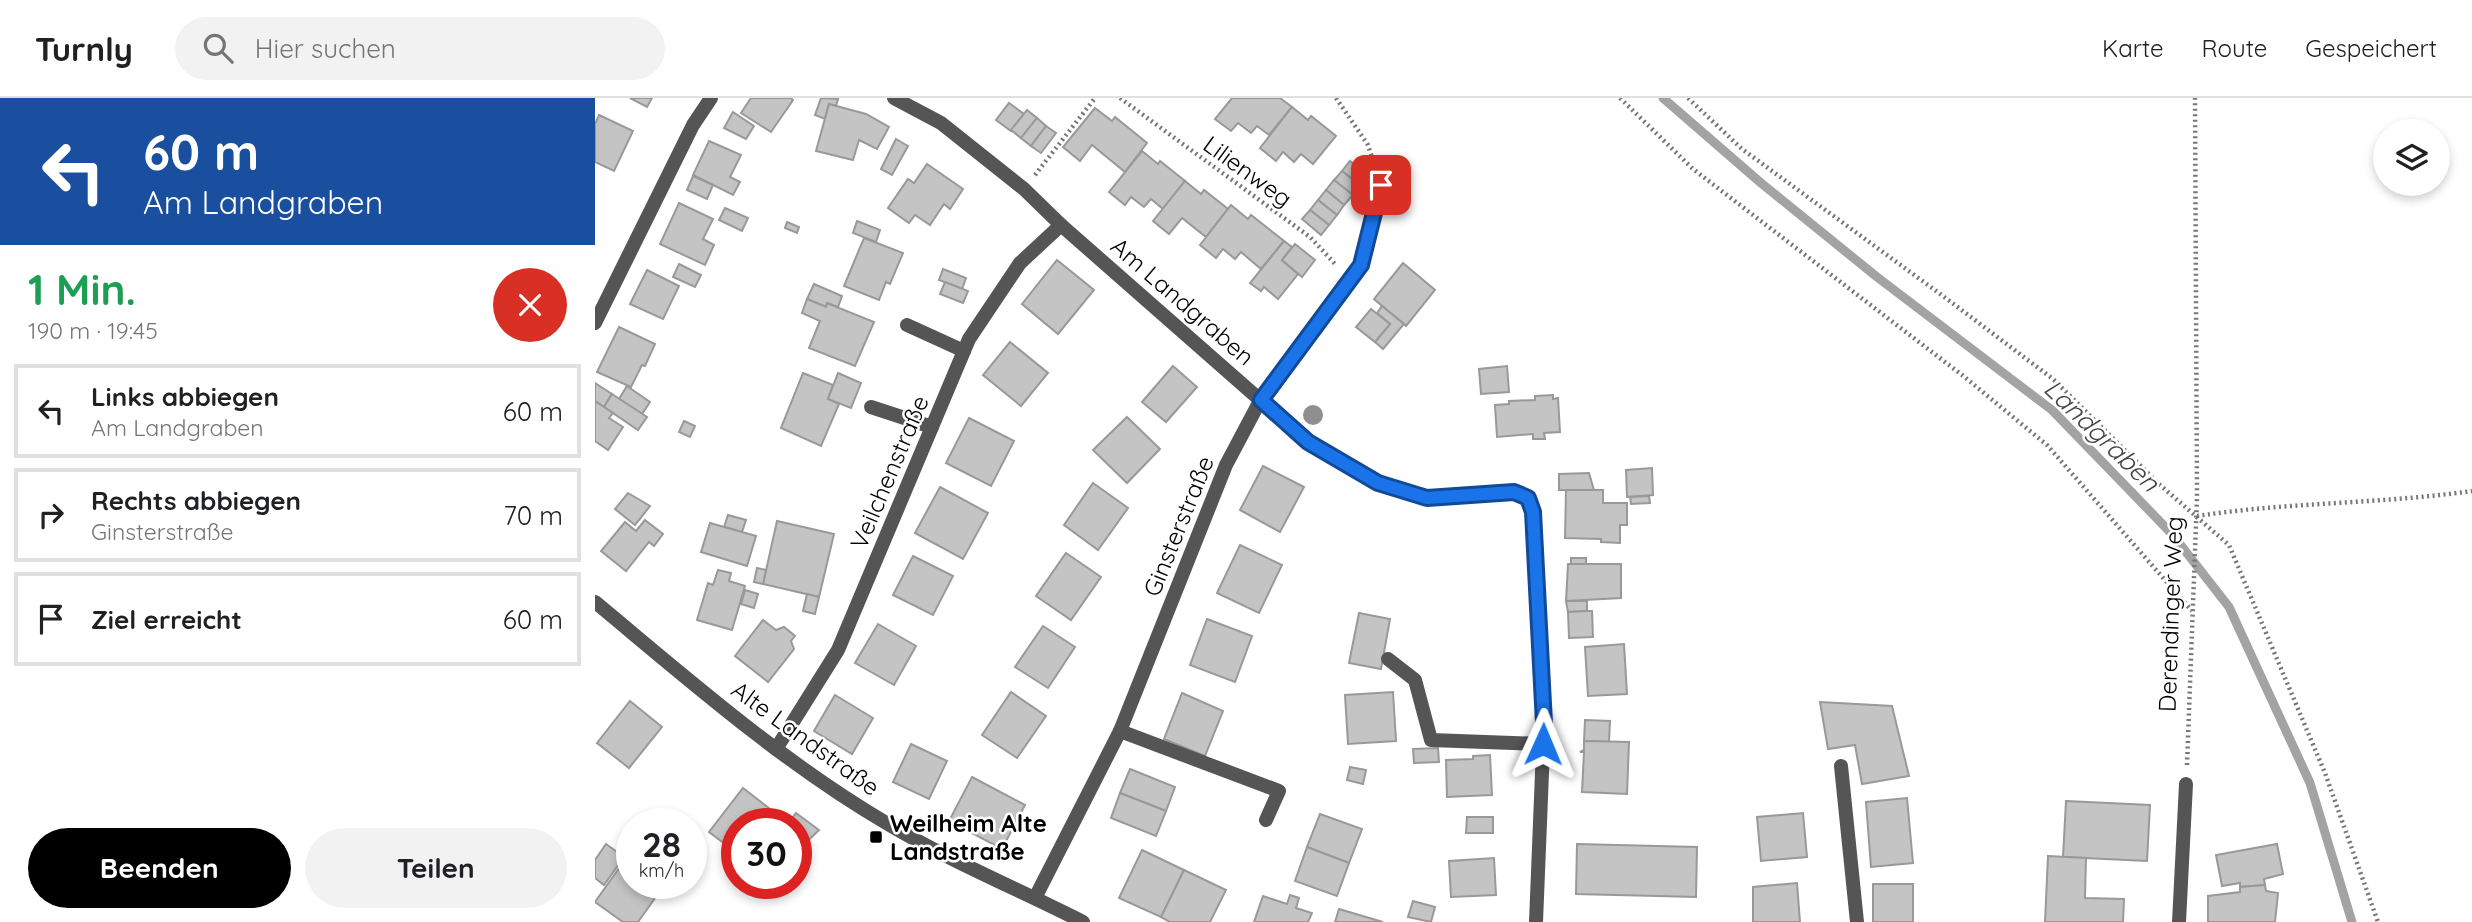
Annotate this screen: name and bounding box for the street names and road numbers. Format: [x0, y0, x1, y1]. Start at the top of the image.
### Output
street label: Lilienweg [1198, 129, 1298, 213]
street label: Am Landgraben [1105, 231, 1261, 371]
street label: Veilchenstraße [843, 391, 935, 553]
street label: Ginsterstraße [1136, 451, 1220, 601]
street label: Derendinger Weg [2152, 516, 2188, 712]
street label: Alte Landstraße [726, 674, 886, 802]

